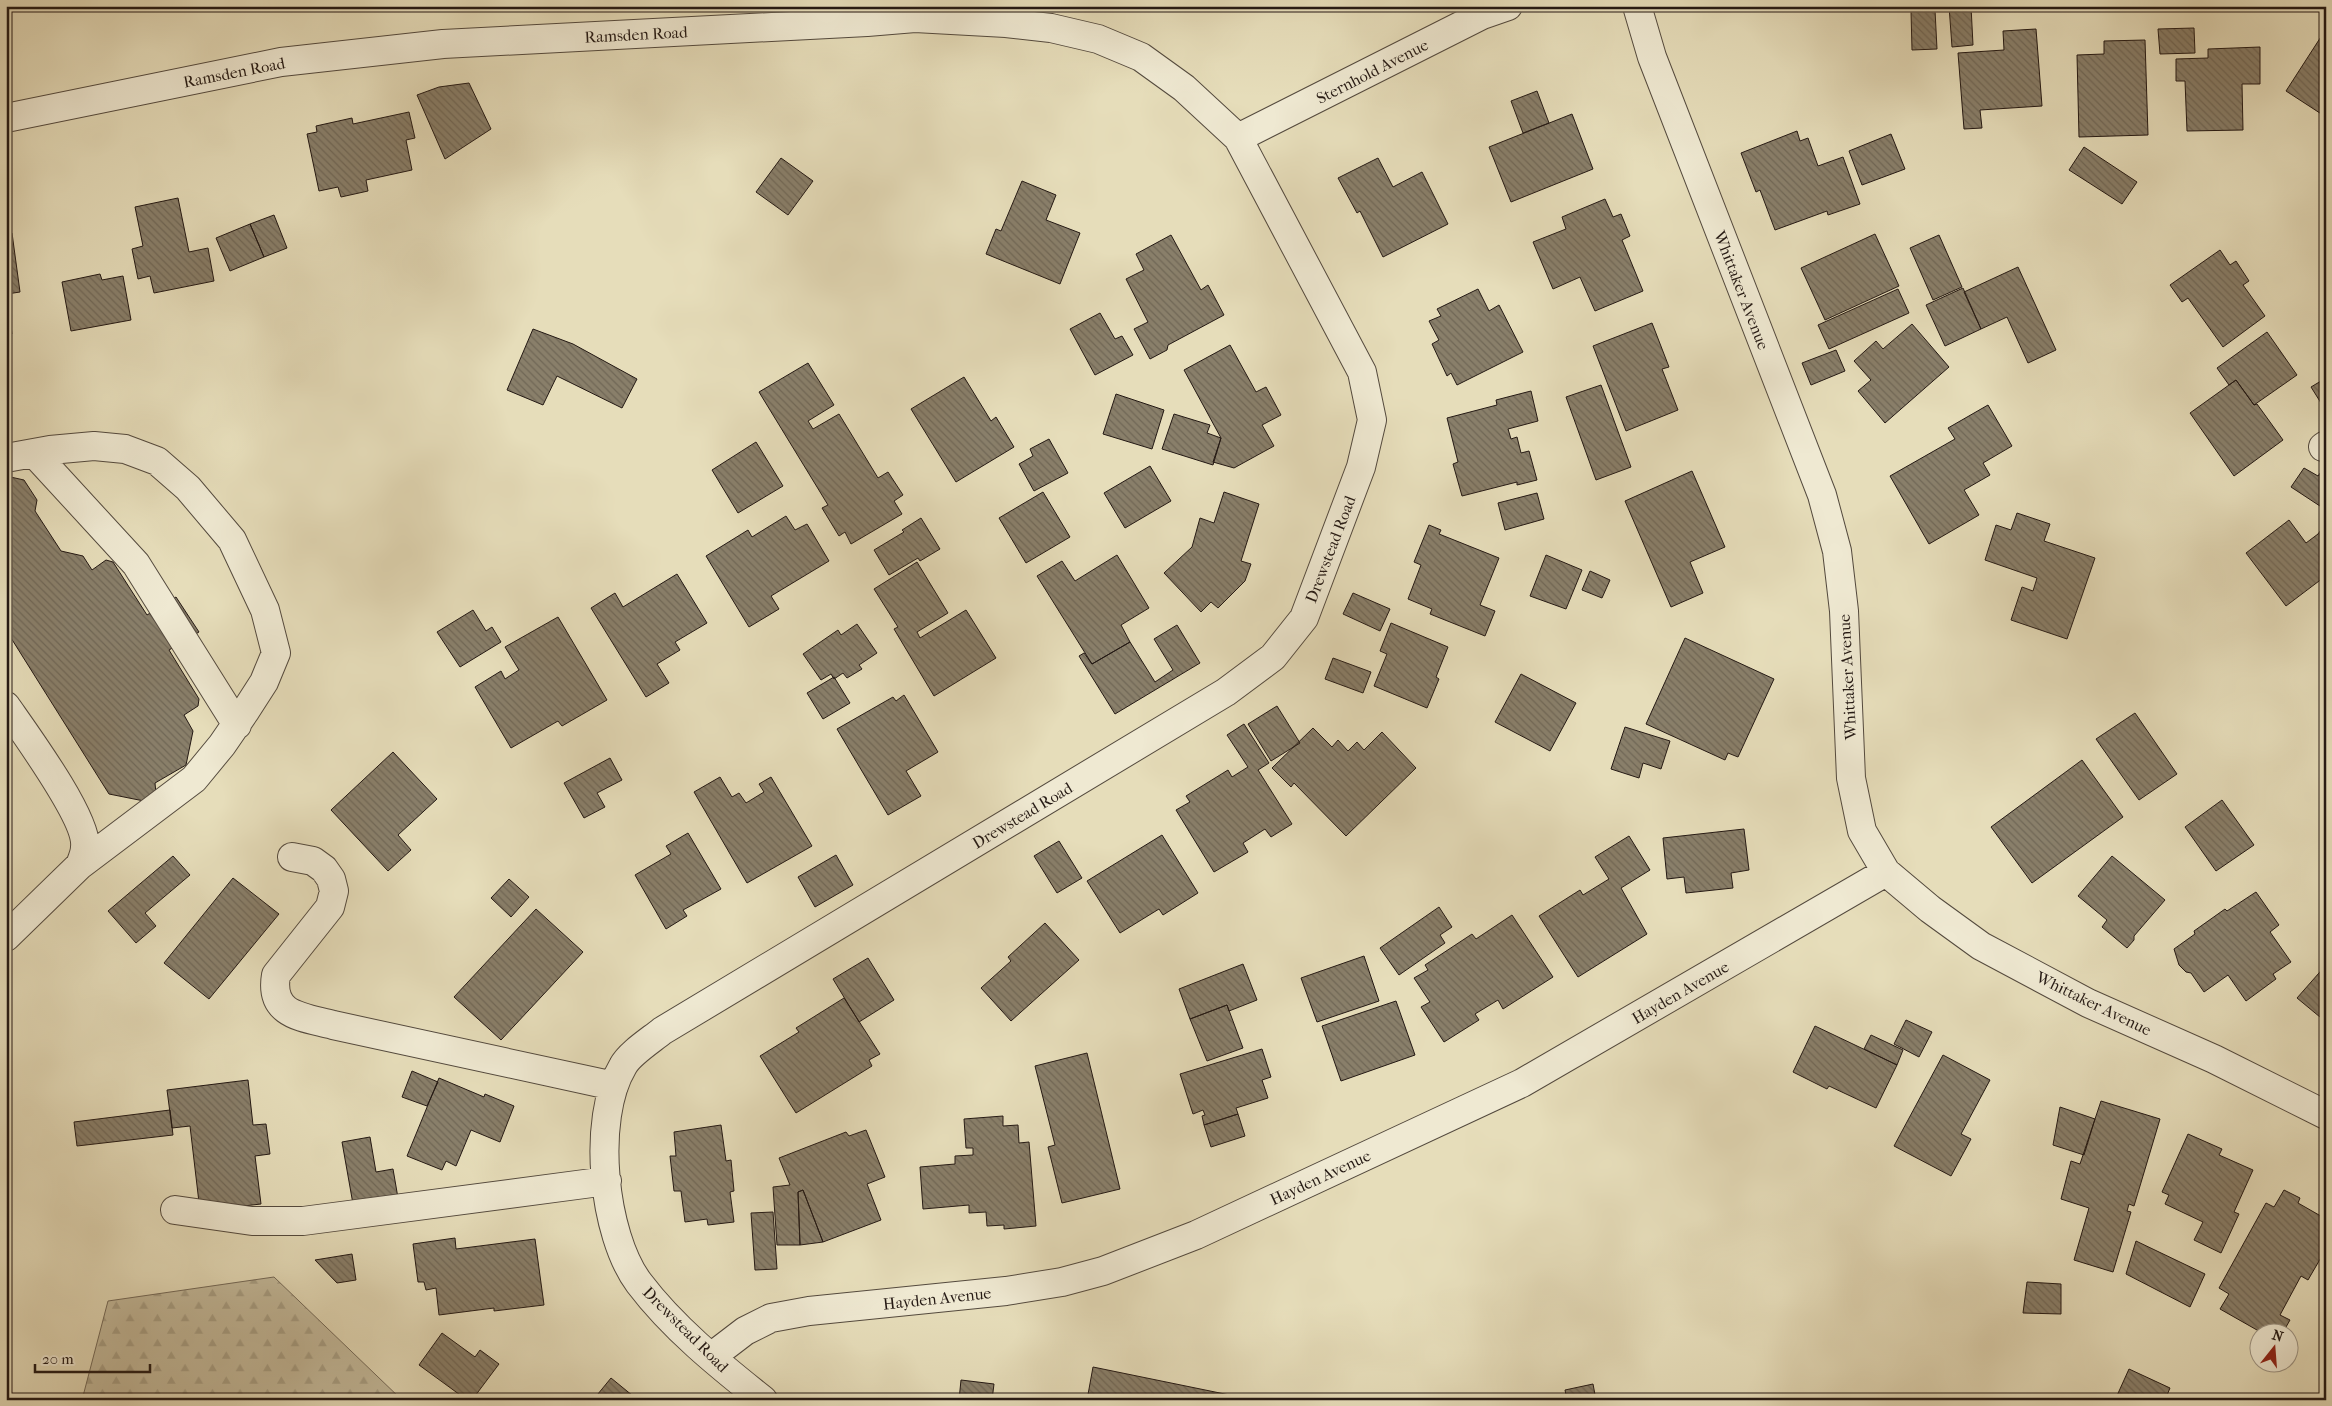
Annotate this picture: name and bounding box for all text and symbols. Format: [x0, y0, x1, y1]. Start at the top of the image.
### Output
street label: Ramsden Road [584, 22, 688, 47]
street label: Sternhold Avenue [1313, 35, 1431, 108]
street label: Ramsden Road [182, 53, 287, 92]
street label: Whittaker Avenue [1710, 227, 1773, 352]
street label: Drewstead Road [1301, 493, 1360, 605]
street label: Whittaker Avenue [1835, 614, 1860, 741]
street label: Drewstead Road [969, 778, 1076, 853]
street label: Hayden Avenue [1628, 957, 1732, 1028]
street label: Whittaker Avenue [2032, 967, 2155, 1040]
street label: Hayden Avenue [1267, 1146, 1374, 1209]
street label: Drewstead Road [639, 1283, 733, 1376]
street label: Hayden Avenue [882, 1283, 992, 1314]
north arrow [2250, 1324, 2300, 1374]
text: N [2270, 1326, 2286, 1346]
scale bar [35, 1341, 150, 1373]
text: 20 m [42, 1350, 74, 1368]

